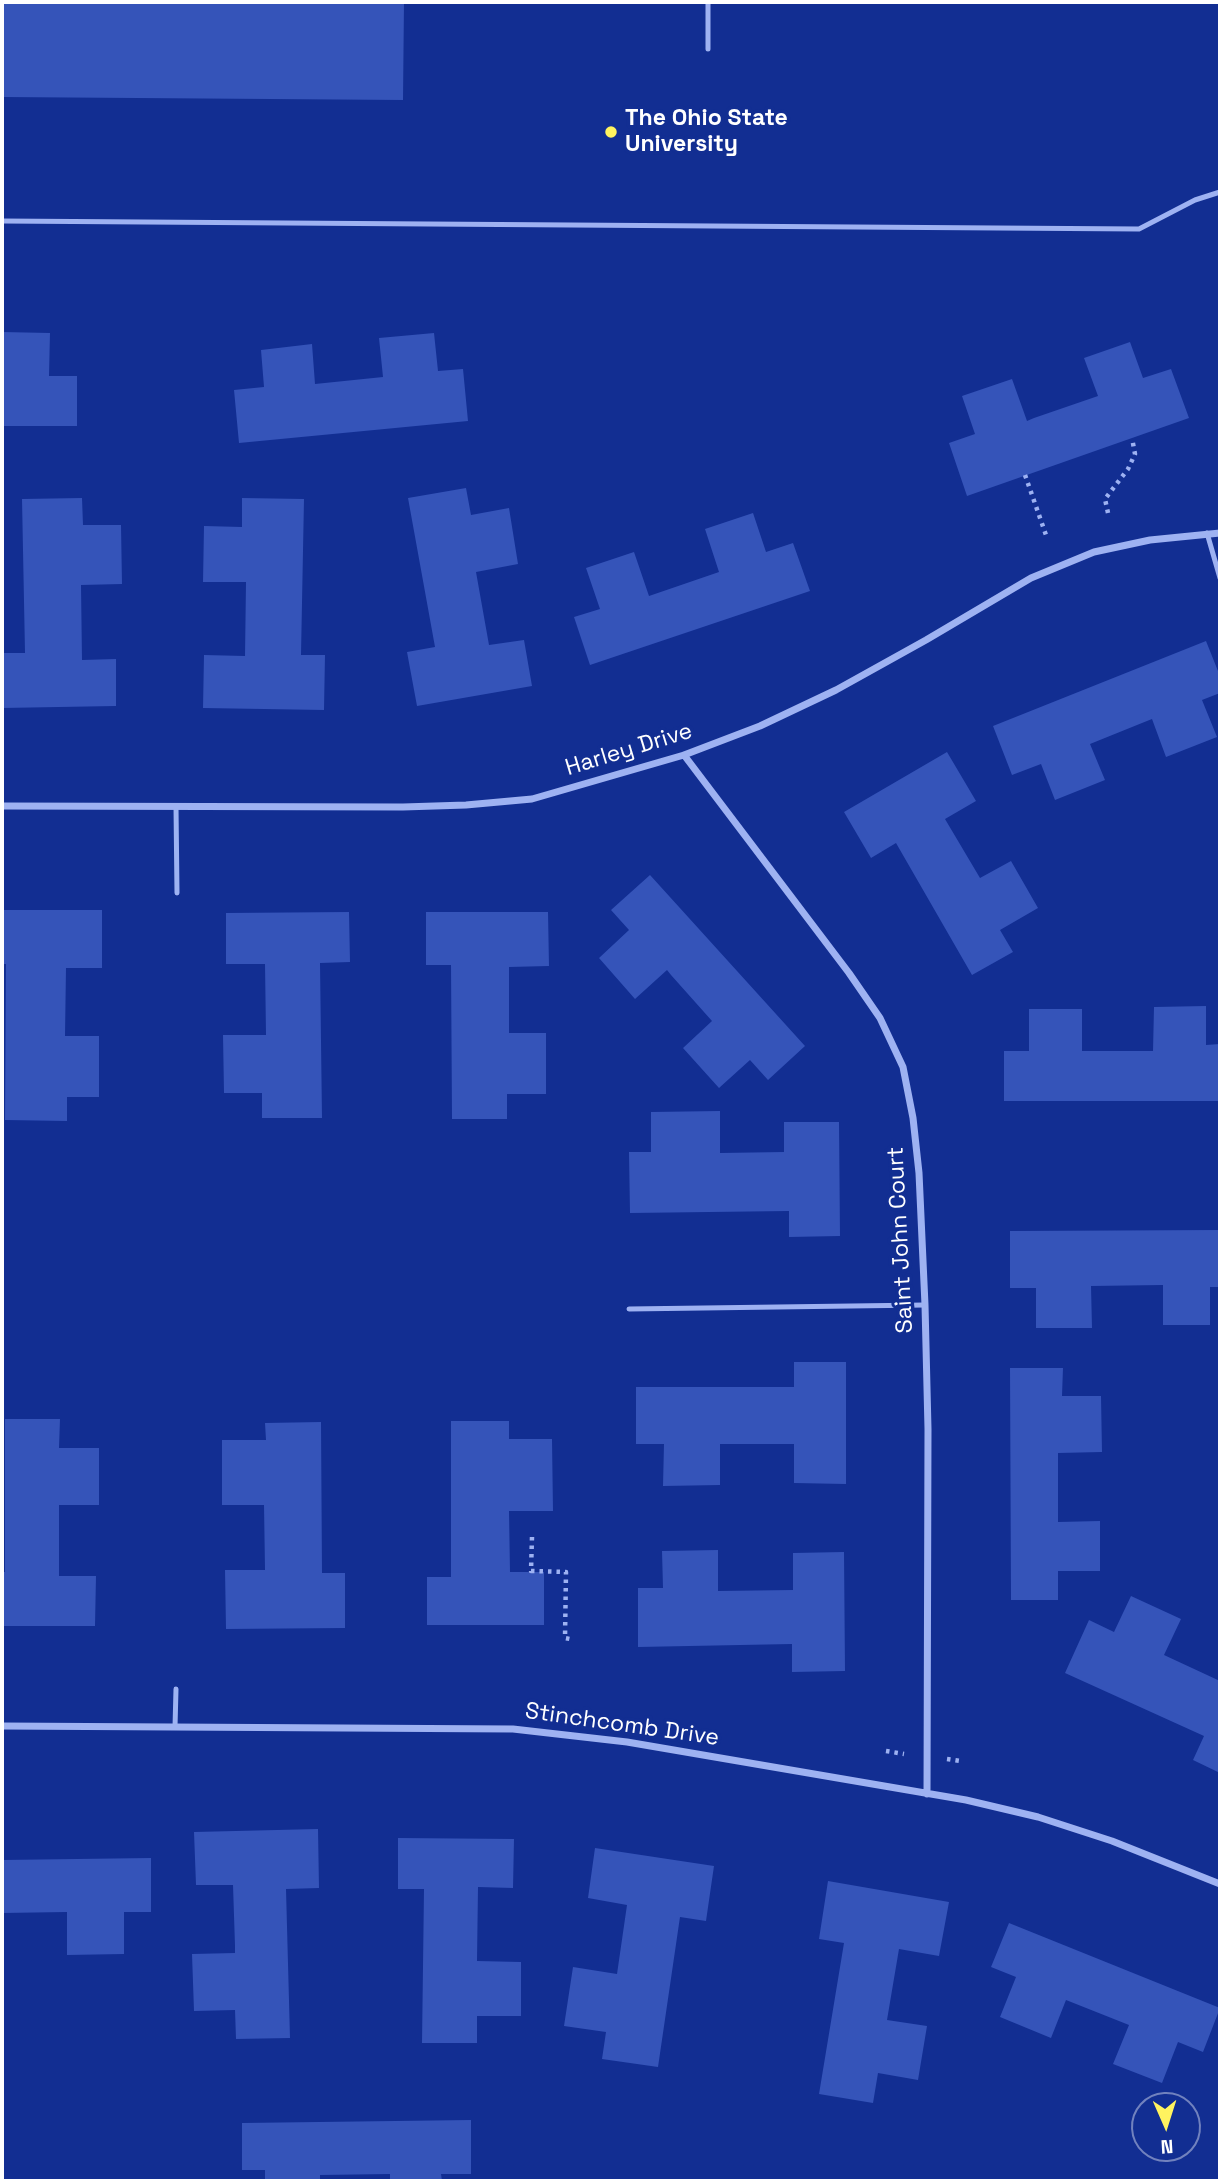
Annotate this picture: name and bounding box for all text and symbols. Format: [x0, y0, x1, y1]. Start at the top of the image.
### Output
place label: The Ohio State University [625, 105, 788, 159]
marker: The Ohio State University [603, 124, 619, 140]
street label: Harley Drive [562, 718, 696, 782]
street label: Saint John Court [882, 1146, 920, 1334]
street label: Stinchcomb Drive [523, 1698, 721, 1752]
north arrow [1131, 2092, 1201, 2162]
text: N [1160, 2134, 1174, 2159]

